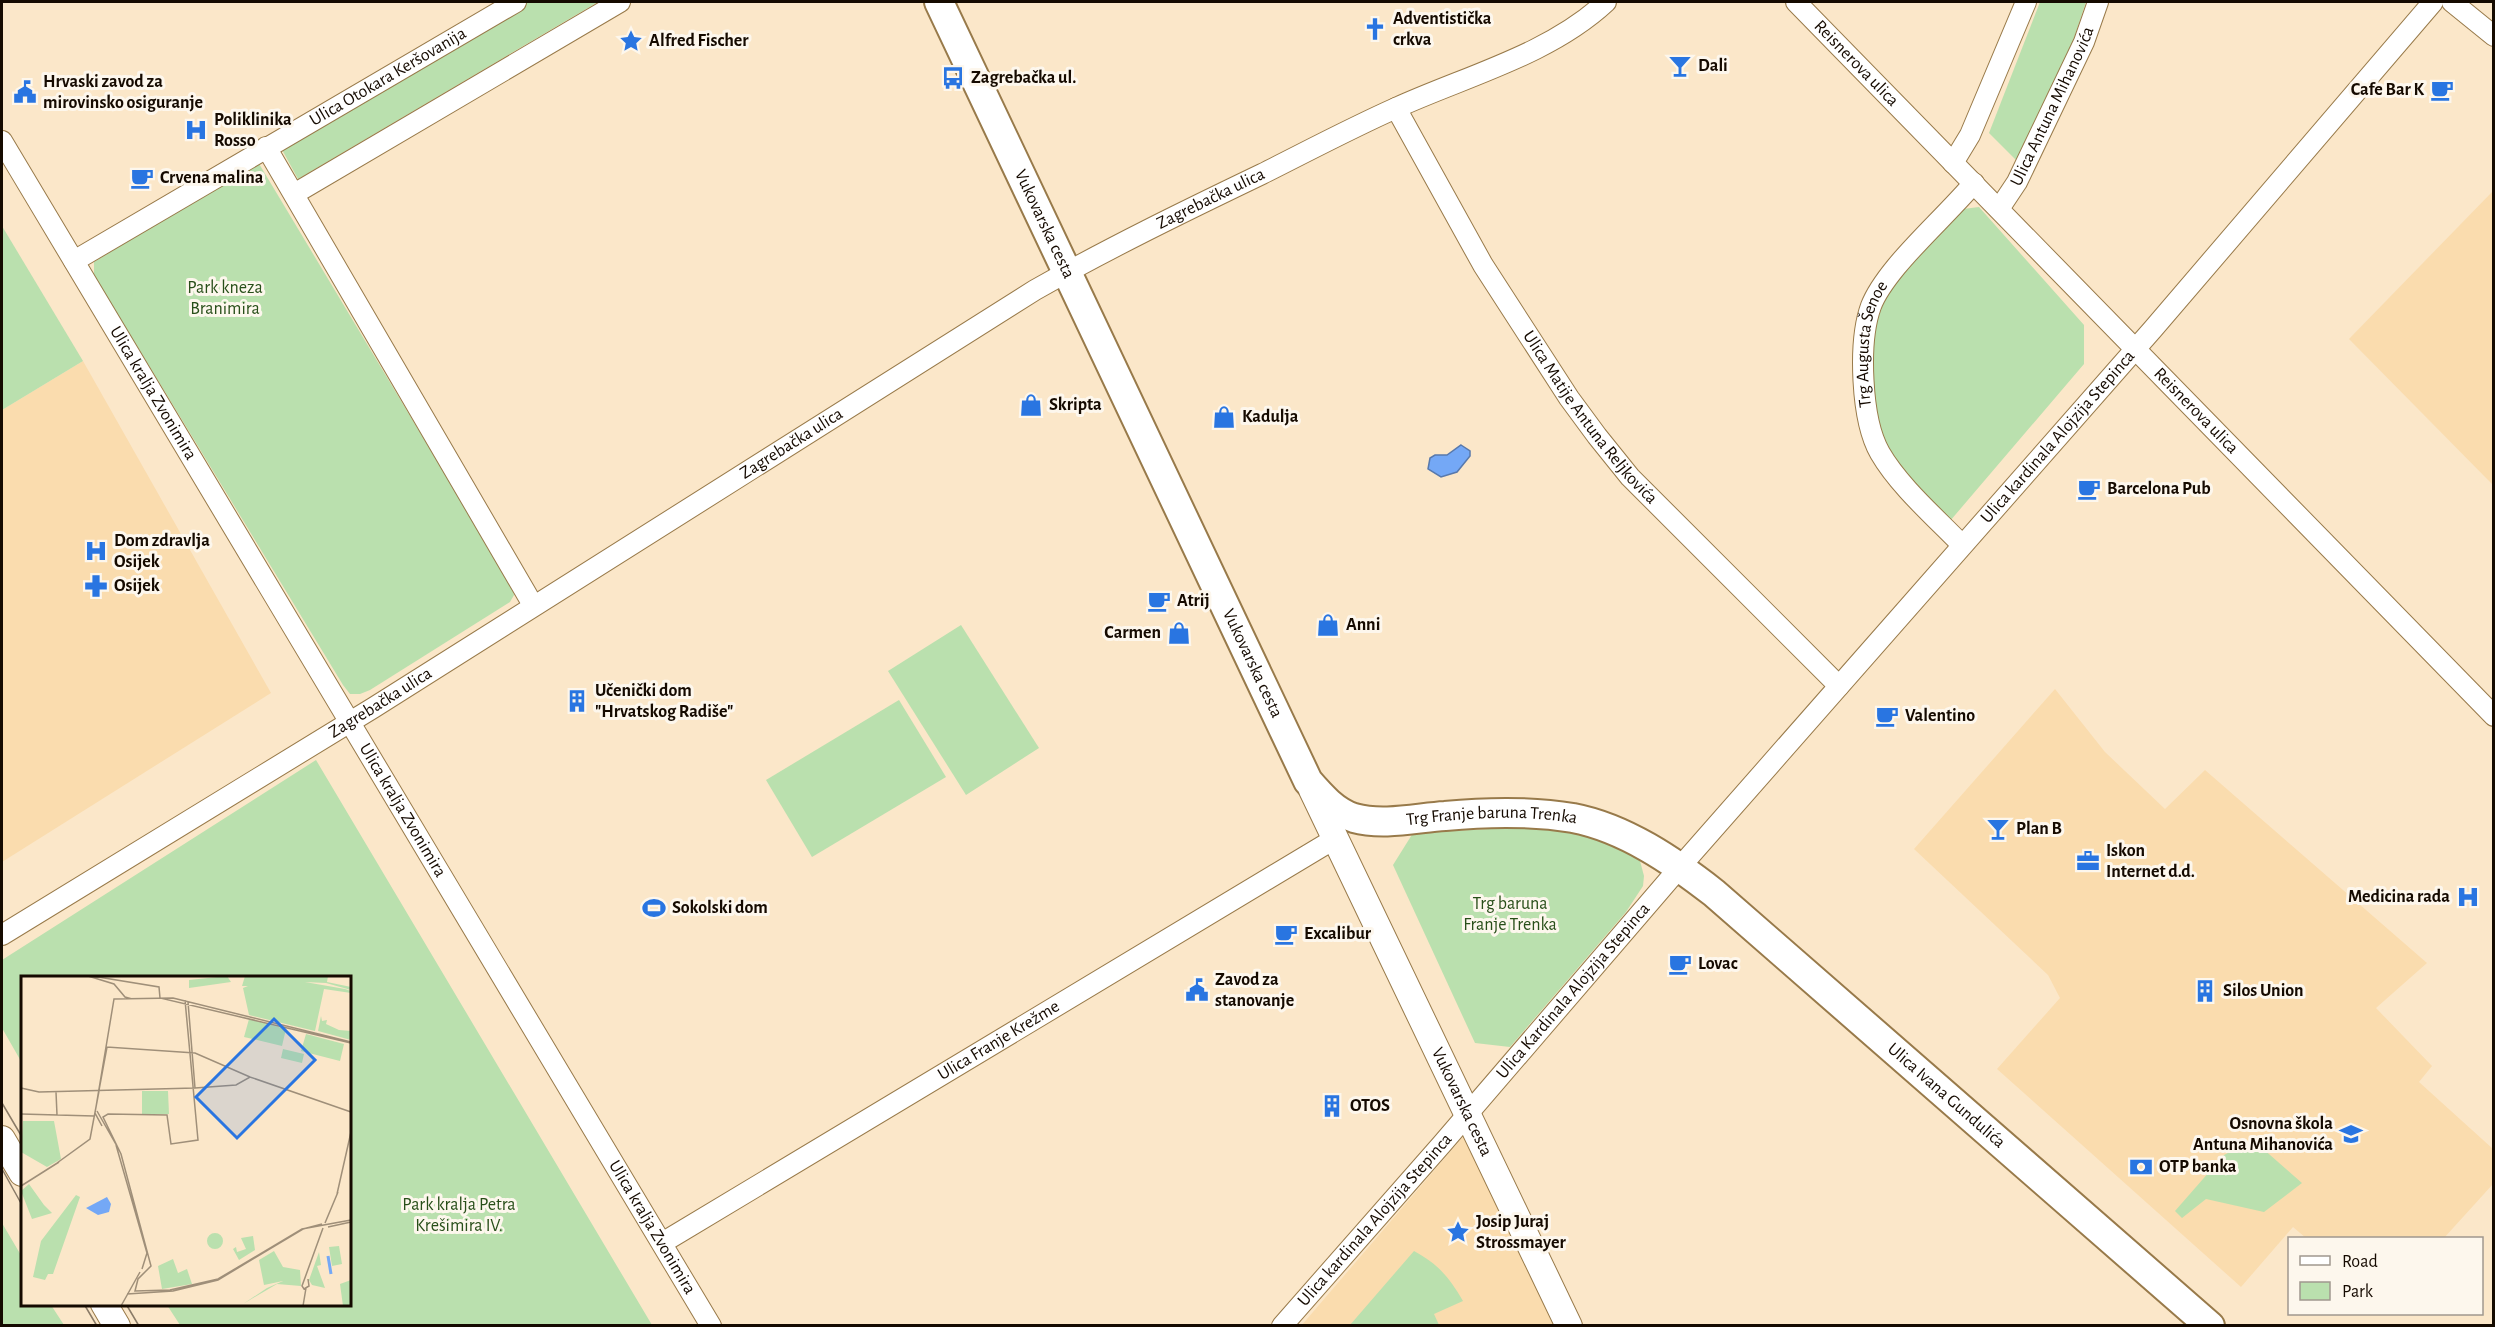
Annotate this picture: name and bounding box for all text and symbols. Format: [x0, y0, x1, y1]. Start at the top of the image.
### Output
place label: Adventistička crkva [1393, 10, 1492, 49]
church icon: Adventistička crkva [1362, 16, 1388, 42]
street label: Reisnerova ulica [1810, 17, 1902, 110]
street label: Ulica Otokara Keršovanija [307, 24, 469, 130]
street label: Ulica Antuna Mihanovića [2007, 25, 2098, 189]
place icon: Alfred Fischer [618, 28, 644, 54]
place label: Alfred Fischer [649, 32, 749, 50]
bar icon: Dali [1667, 53, 1693, 79]
place label: Dali [1698, 57, 1728, 75]
bus stop icon: Zagrebačka ul. [940, 65, 966, 91]
place label: Zagrebačka ul. [971, 69, 1076, 87]
place label: Hrvaski zavod za mirovinsko osiguranje [43, 73, 203, 112]
cafe icon: Cafe Bar K [2429, 77, 2455, 103]
public building icon: Hrvaski zavod za mirovinsko osiguranje [12, 79, 38, 105]
place label: Cafe Bar K [2351, 81, 2424, 99]
place label: Poliklinika Rosso [214, 111, 292, 150]
hospital icon: Poliklinika Rosso [183, 117, 209, 143]
cafe icon: Crvena malina [129, 165, 155, 191]
street label: Zagrebačka ulica [1154, 165, 1268, 233]
street label: Vukovarska cesta [1011, 167, 1078, 282]
place label: Crvena malina [160, 169, 264, 187]
street label: Trg Augusta Šenoe [1854, 278, 1892, 409]
park label: Park kneza Branimira [187, 279, 263, 318]
street label: Ulica kralja Zvonimira [106, 323, 200, 463]
street label: Ulica Matije Antuna Reljkovića [1519, 328, 1661, 508]
street label: Ulica kardinala Alojzija Stepinca [1977, 347, 2139, 527]
street label: Reisnerova ulica [2150, 365, 2242, 458]
shop icon: Skripta [1018, 392, 1044, 418]
place label: Skripta [1049, 396, 1102, 414]
shop icon: Kadulja [1211, 404, 1237, 430]
street label: Zagrebačka ulica [737, 405, 846, 483]
place label: Kadulja [1242, 408, 1299, 426]
cafe icon: Barcelona Pub [2076, 476, 2102, 502]
place label: Barcelona Pub [2107, 480, 2211, 498]
place label: Dom zdravlja Osijek [114, 532, 210, 571]
hospital icon: Dom zdravlja Osijek [83, 538, 109, 564]
pharmacy icon: Osijek [83, 573, 109, 599]
place label: Osijek [114, 577, 160, 595]
cafe icon: Atrij [1146, 588, 1172, 614]
place label: Atrij [1177, 592, 1210, 610]
street label: Vukovarska cesta [1219, 606, 1286, 721]
shop icon: Anni [1315, 612, 1341, 638]
place label: Anni [1346, 616, 1380, 634]
shop icon: Carmen [1166, 620, 1192, 646]
place label: Carmen [1104, 624, 1161, 642]
street label: Zagrebačka ulica [326, 664, 435, 742]
place label: Učenički dom "Hrvatskog Radiše" [595, 682, 733, 721]
building icon: Učenički dom "Hrvatskog Radiše" [564, 688, 590, 714]
cafe icon: Valentino [1874, 703, 1900, 729]
place label: Valentino [1905, 707, 1975, 725]
street label: Ulica kralja Zvonimira [356, 740, 449, 880]
street label: Trg Franje baruna Trenka [1405, 804, 1579, 829]
bar icon: Plan B [1985, 816, 2011, 842]
place label: Plan B [2016, 820, 2062, 838]
place label: Iskon Internet d.d. [2106, 842, 2195, 881]
office icon: Iskon Internet d.d. [2075, 848, 2101, 874]
hospital icon: Medicina rada [2455, 884, 2481, 910]
place label: Medicina rada [2348, 888, 2450, 906]
sports icon: Sokolski dom [641, 895, 667, 921]
park label: Trg baruna Franje Trenka [1463, 895, 1557, 934]
place label: Sokolski dom [672, 899, 768, 917]
street label: Ulica Kardinala Alojzija Stepinca [1493, 900, 1654, 1082]
cafe icon: Excalibur [1273, 921, 1299, 947]
place label: Excalibur [1304, 925, 1372, 943]
cafe icon: Lovac [1667, 951, 1693, 977]
place label: Lovac [1698, 955, 1738, 973]
place label: Zavod za stanovanje [1215, 971, 1294, 1010]
inset map [21, 976, 351, 1306]
public building icon: Zavod za stanovanje [1184, 977, 1210, 1003]
building icon: Silos Union [2192, 978, 2218, 1004]
place label: Silos Union [2223, 982, 2304, 1000]
street label: Ulica Franje Krežme [935, 997, 1063, 1084]
street label: Ulica Ivana Gundulića [1884, 1040, 2008, 1152]
street label: Vukovarska cesta [1428, 1045, 1495, 1159]
building icon: OTOS [1319, 1093, 1345, 1119]
place label: OTOS [1350, 1097, 1390, 1115]
place label: Osnovna škola Antuna Mihanovića [2193, 1115, 2333, 1154]
school or university icon: Osnovna škola Antuna Mihanovića [2338, 1121, 2364, 1147]
street label: Ulica kardinala Alojzija Stepinca [1295, 1130, 1456, 1310]
bank icon: OTP banka [2128, 1154, 2154, 1180]
street label: Ulica kralja Zvonimira [605, 1157, 699, 1297]
place label: OTP banka [2159, 1158, 2237, 1176]
park label: Park kralja Petra Krešimira IV. [402, 1196, 516, 1235]
place label: Josip Juraj Strossmayer [1476, 1213, 1566, 1252]
place icon: Josip Juraj Strossmayer [1445, 1219, 1471, 1245]
legend [2288, 1237, 2483, 1315]
text: Road [2342, 1253, 2378, 1271]
text: Park [2342, 1283, 2374, 1301]

